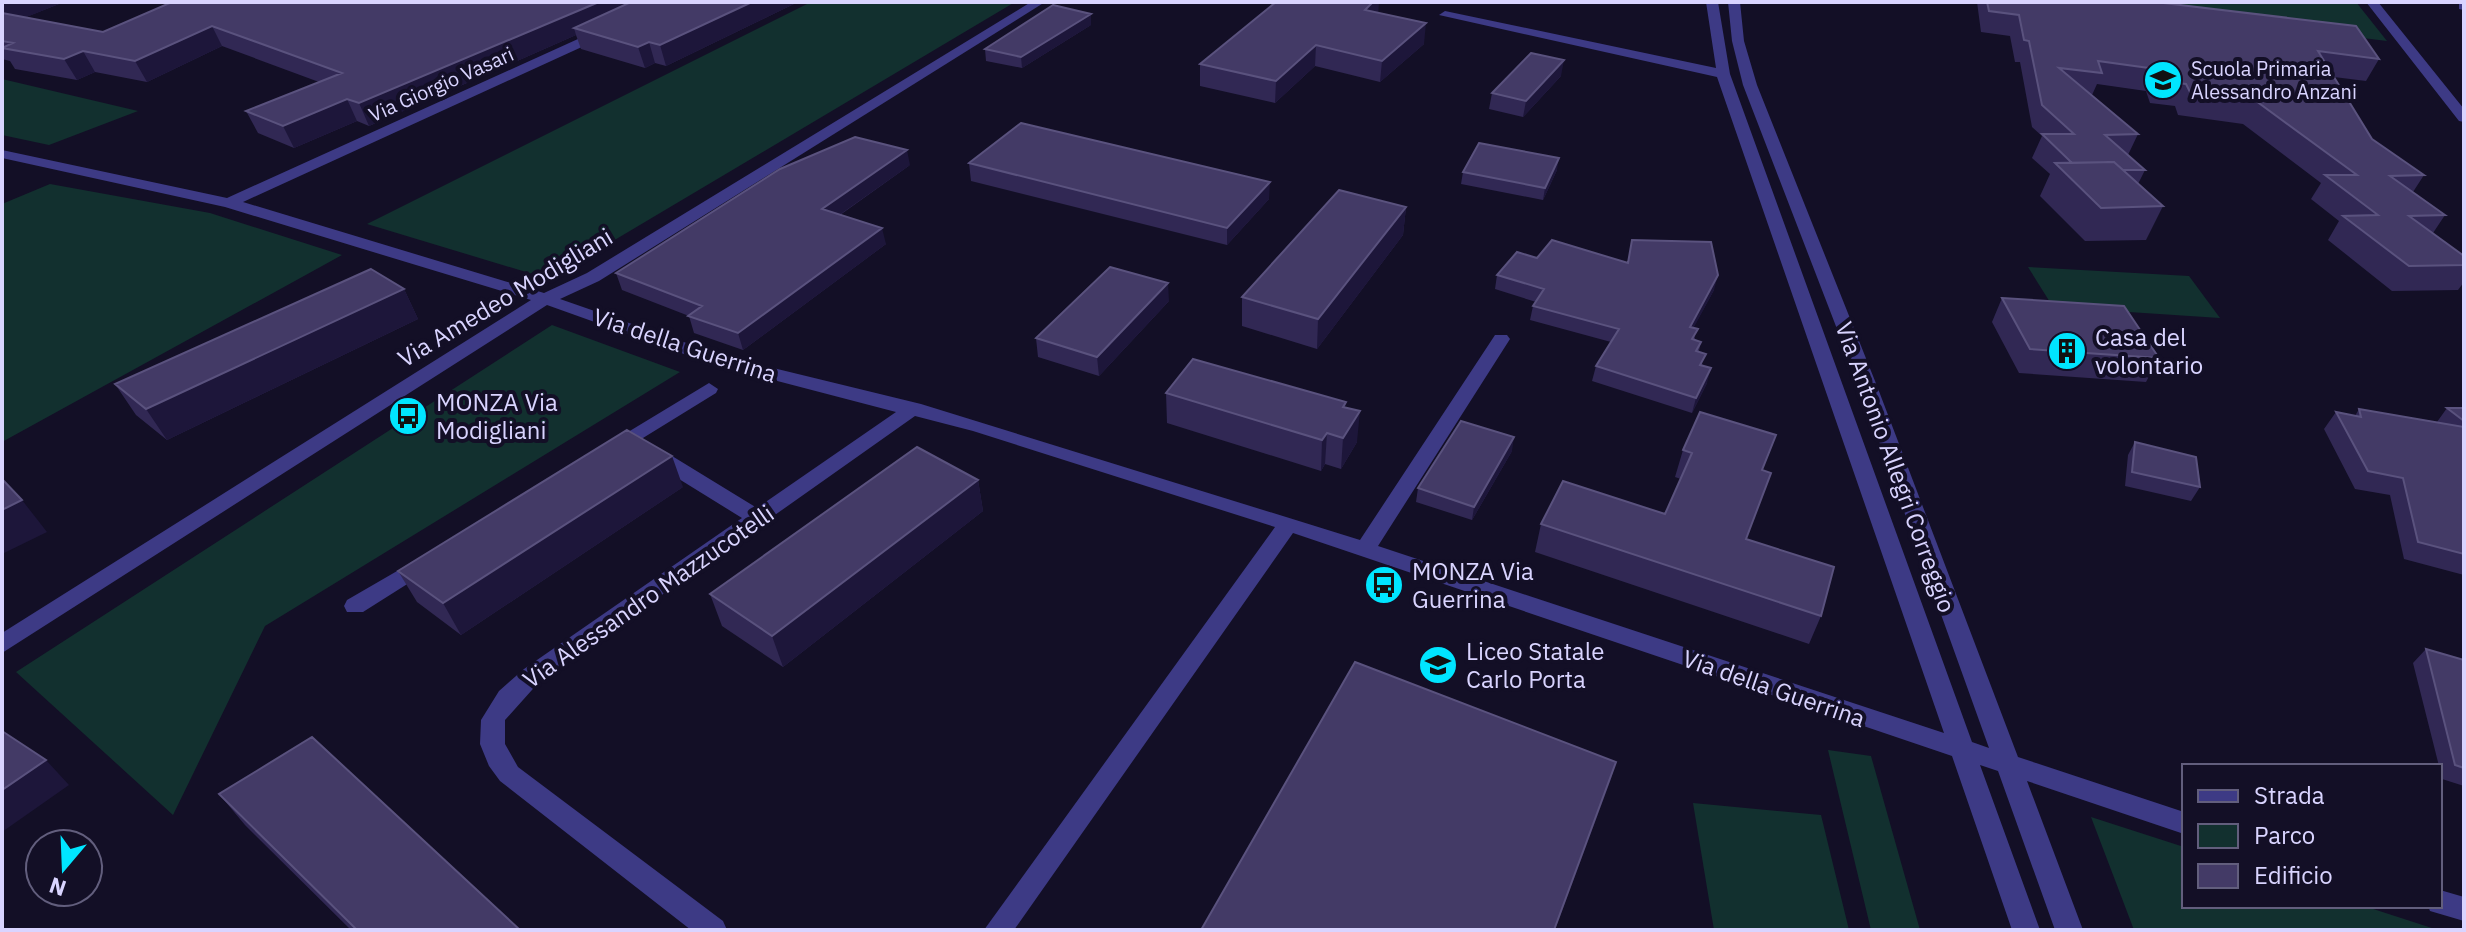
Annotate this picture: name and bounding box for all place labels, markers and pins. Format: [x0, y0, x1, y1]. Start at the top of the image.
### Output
place label: Scuola Primaria Alessandro Anzani [2191, 55, 2357, 105]
school or university icon: Scuola Primaria Alessandro Anzani [2142, 59, 2184, 101]
place label: Casa del volontario [2095, 321, 2203, 381]
building icon: Casa del volontario [2046, 330, 2088, 372]
place label: MONZA Via Modigliani [436, 386, 558, 446]
bus stop icon: MONZA Via Modigliani [387, 395, 429, 437]
place label: MONZA Via Guerrina [1412, 555, 1534, 615]
bus stop icon: MONZA Via Guerrina [1363, 564, 1405, 606]
place label: Liceo Statale Carlo Porta [1466, 635, 1604, 695]
school or university icon: Liceo Statale Carlo Porta [1417, 644, 1459, 686]

